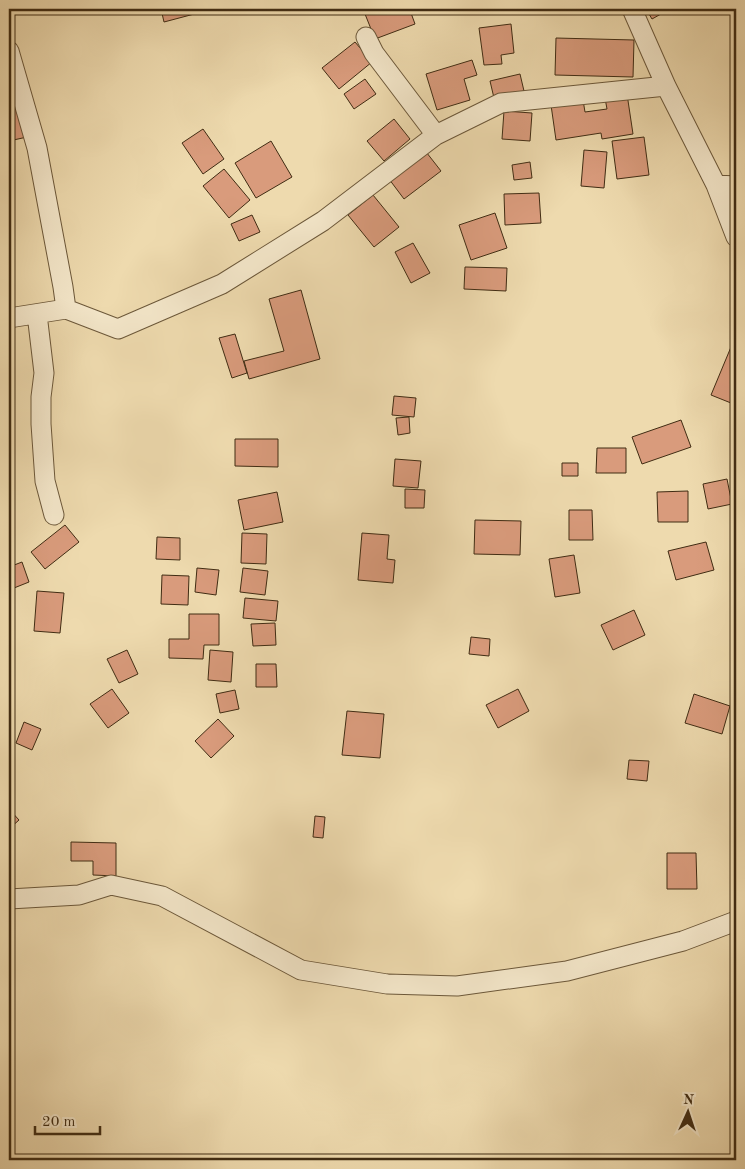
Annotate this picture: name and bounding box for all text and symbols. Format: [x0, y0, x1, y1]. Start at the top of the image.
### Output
north arrow [662, 1086, 712, 1136]
text: N [683, 1093, 695, 1107]
scale bar [35, 1104, 100, 1136]
text: 20 m [42, 1115, 76, 1130]

